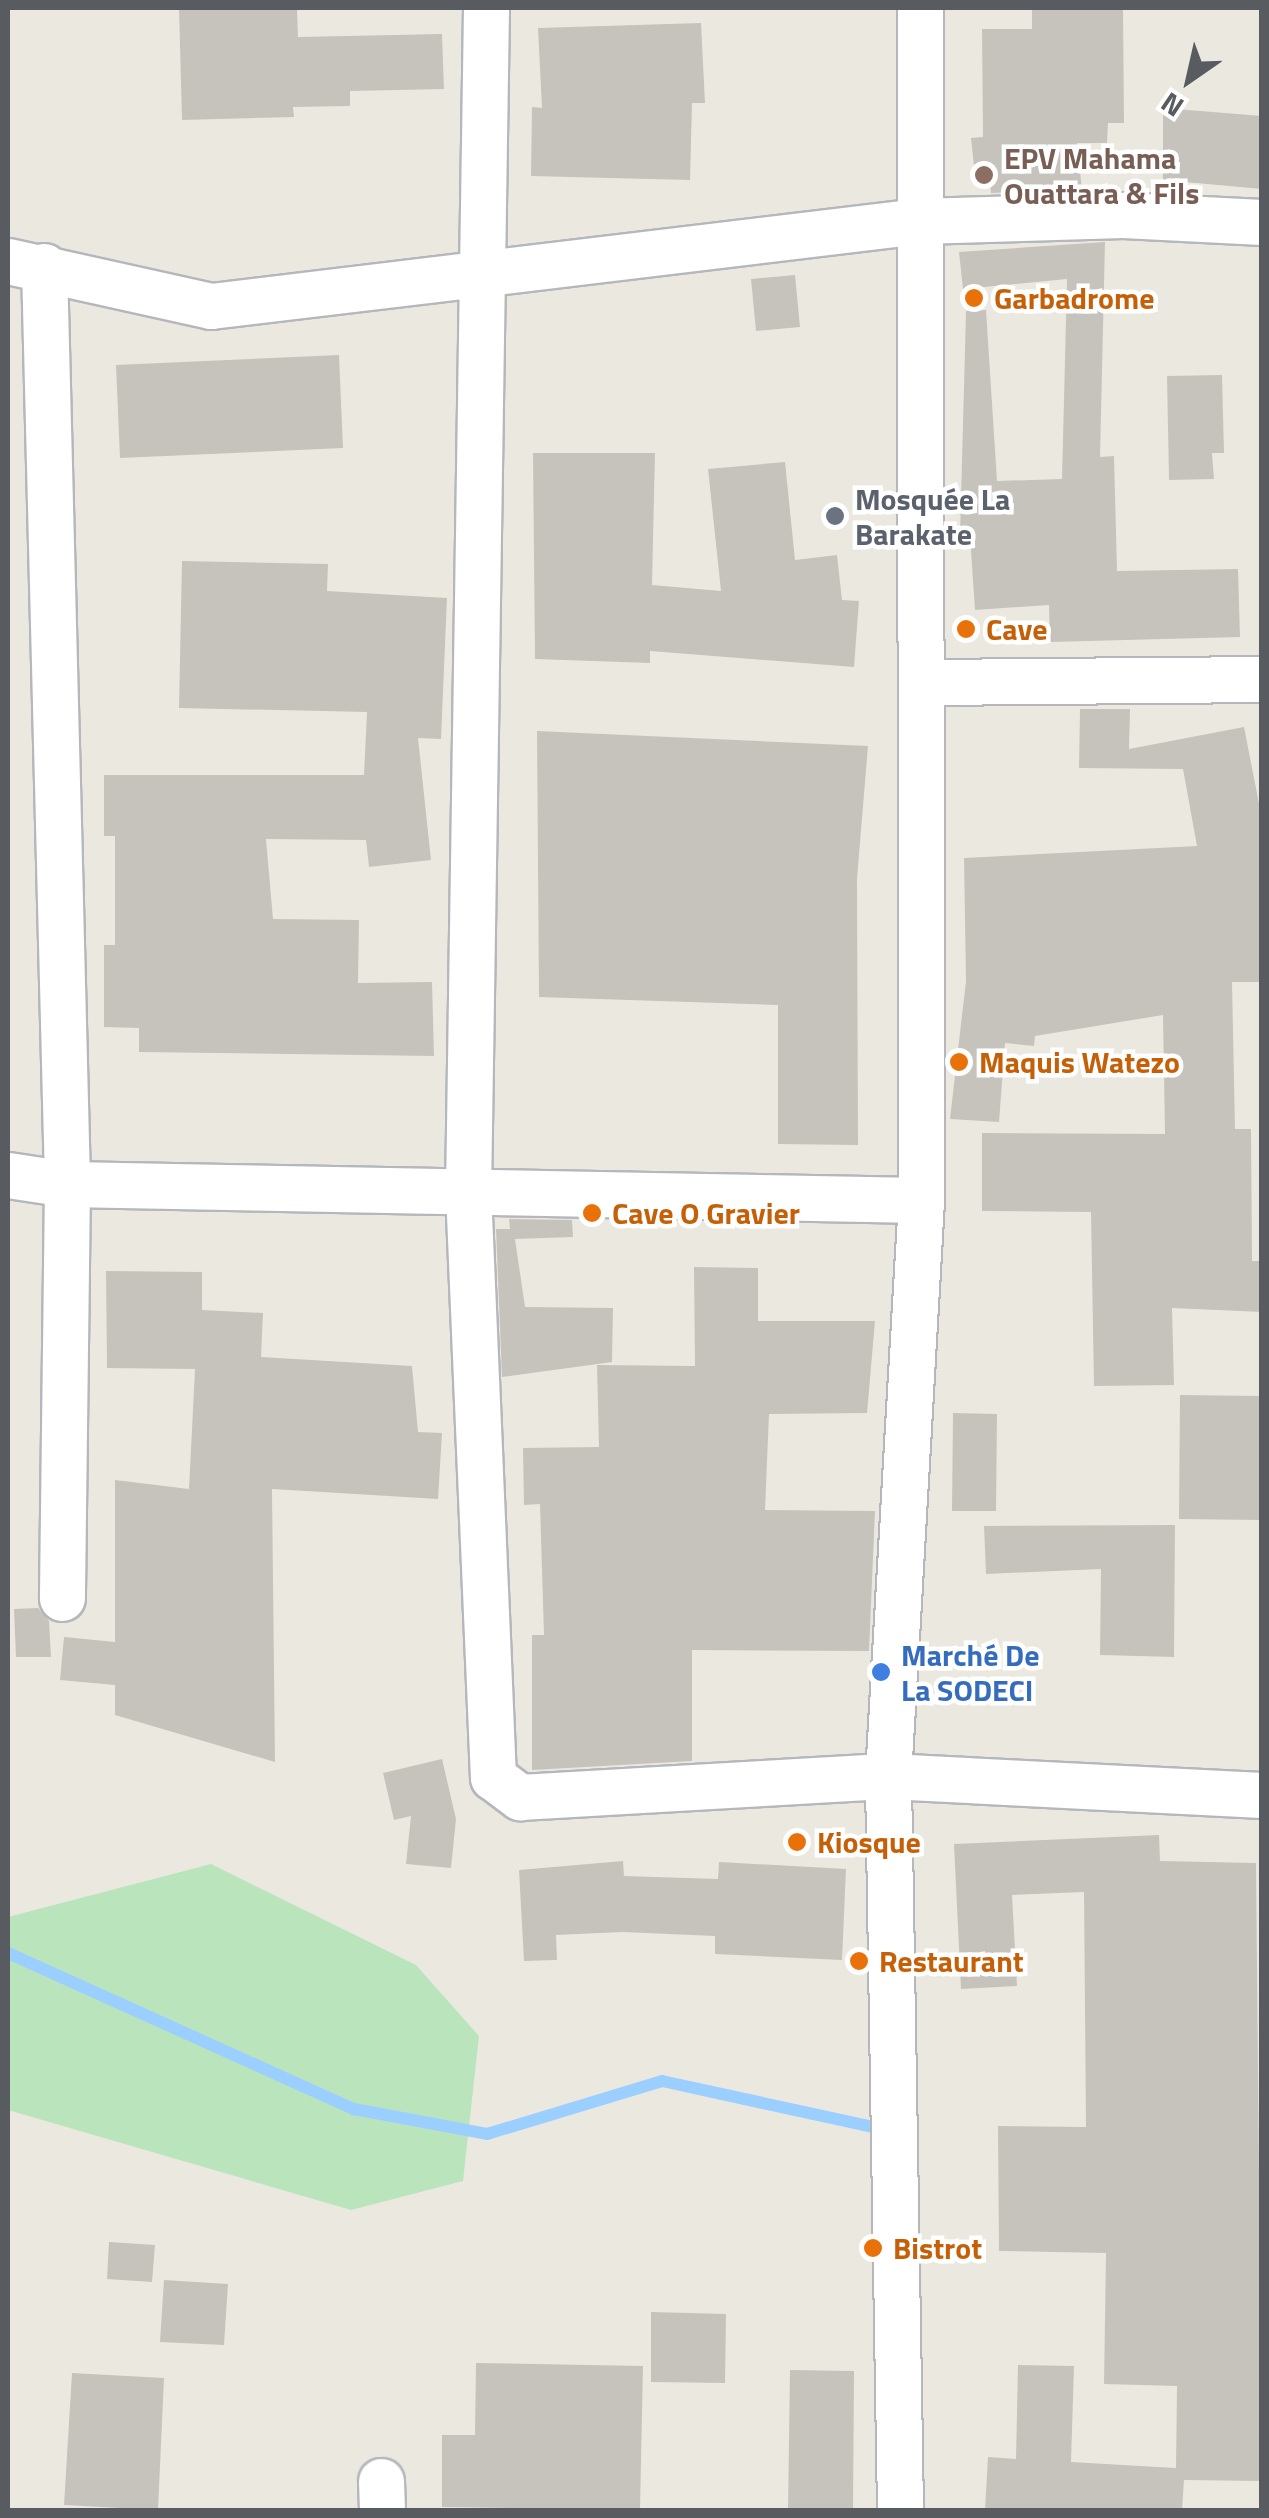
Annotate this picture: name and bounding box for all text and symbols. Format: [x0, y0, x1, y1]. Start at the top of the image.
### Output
north arrow [1139, 30, 1239, 130]
text: N [1152, 82, 1192, 129]
place label: EPV Mahama Ouattara & Fils [1004, 140, 1199, 210]
marker: EPV Mahama Ouattara & Fils [973, 164, 995, 186]
place label: Garbadrome [994, 280, 1155, 316]
marker: Garbadrome [963, 287, 985, 309]
place label: Mosquée La Barakate [855, 481, 1010, 552]
marker: Mosquée La Barakate [824, 505, 846, 527]
place label: Cave [986, 611, 1047, 647]
marker: Cave [955, 618, 977, 640]
place label: Maquis Watezo [979, 1044, 1180, 1080]
marker: Maquis Watezo [948, 1051, 970, 1073]
place label: Cave O Gravier [612, 1195, 800, 1231]
marker: Cave O Gravier [581, 1202, 603, 1224]
place label: Marché De La SODECI [901, 1637, 1040, 1708]
marker: Marché De La SODECI [870, 1661, 892, 1683]
place label: Kiosque [817, 1824, 921, 1860]
marker: Kiosque [786, 1831, 808, 1853]
place label: Restaurant [879, 1943, 1024, 1979]
marker: Restaurant [848, 1950, 870, 1972]
place label: Bistrot [893, 2230, 982, 2266]
marker: Bistrot [862, 2237, 884, 2259]

